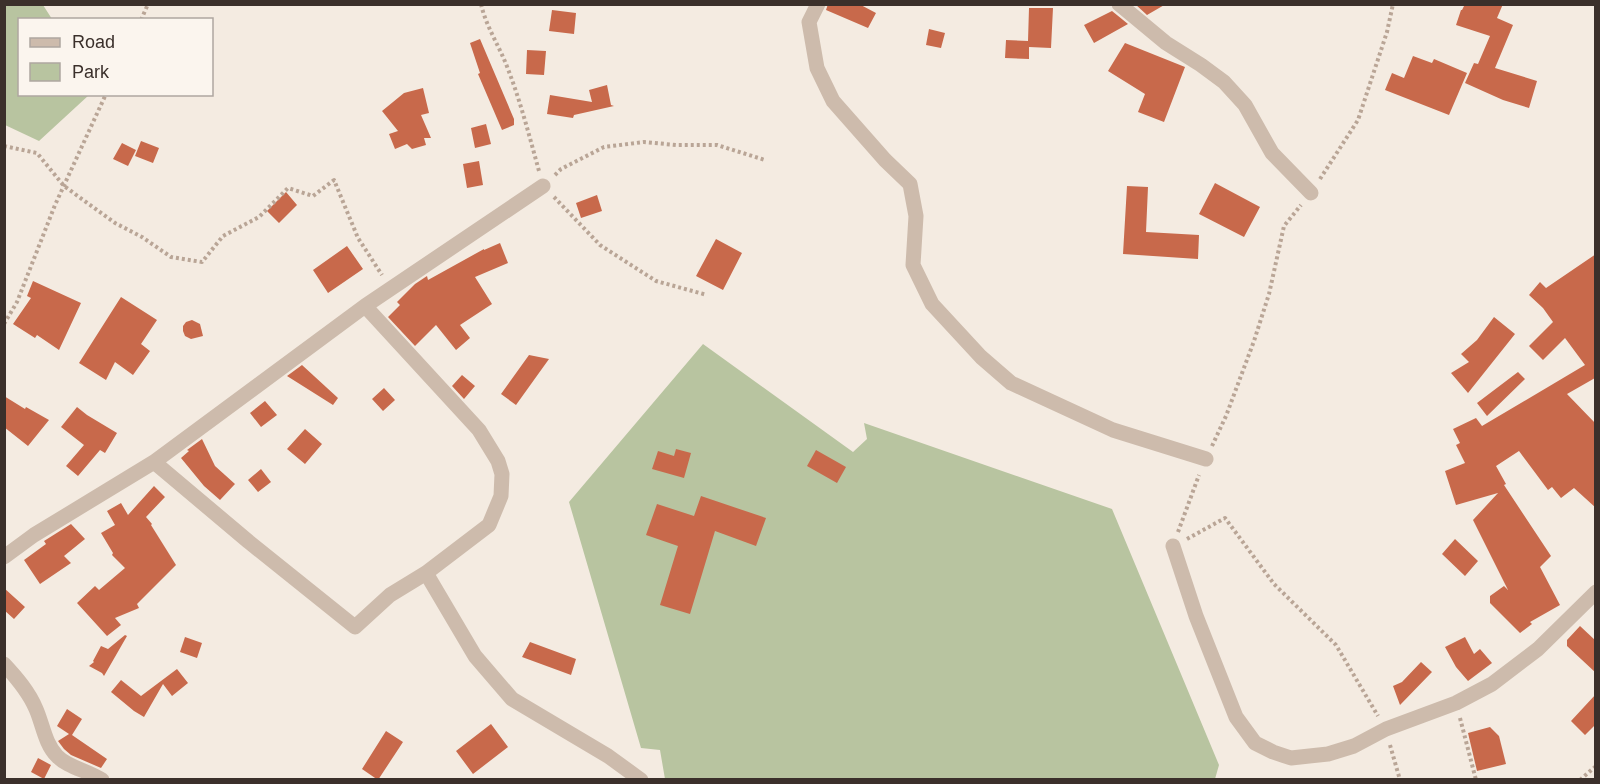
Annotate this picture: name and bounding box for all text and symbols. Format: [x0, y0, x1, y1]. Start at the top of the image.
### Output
legend [18, 18, 213, 96]
text: Road [72, 32, 115, 52]
text: Park [72, 62, 110, 82]

